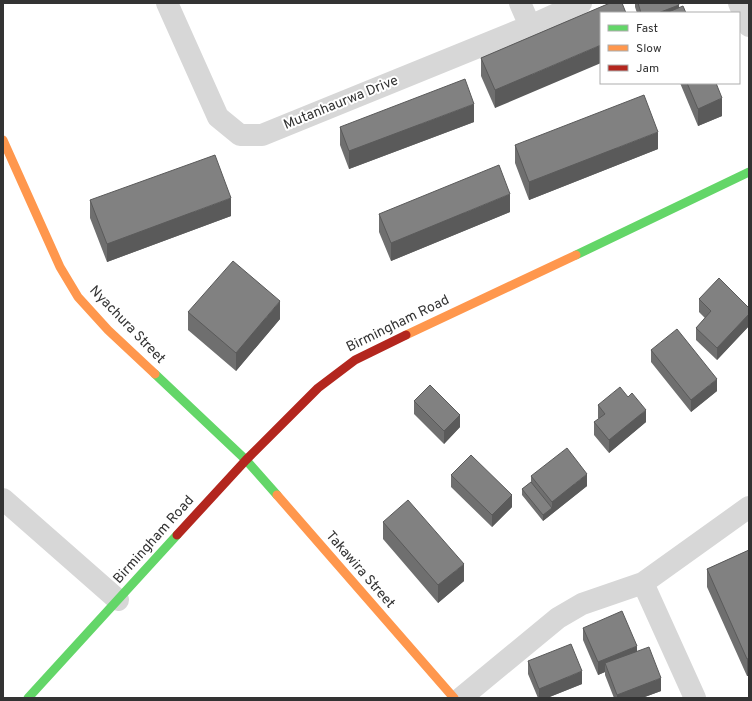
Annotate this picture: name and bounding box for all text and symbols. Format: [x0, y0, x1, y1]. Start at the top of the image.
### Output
legend [600, 12, 740, 84]
text: Fast [636, 21, 658, 37]
text: Slow [636, 41, 662, 57]
text: Jam [636, 61, 659, 77]
street label: Mutanhaurwa Drive [281, 72, 401, 134]
street label: Nyachura Street [86, 282, 168, 368]
street label: Birmingham Road [344, 292, 452, 356]
street label: Birmingham Road [110, 492, 198, 588]
street label: Takawira Street [322, 528, 398, 612]

